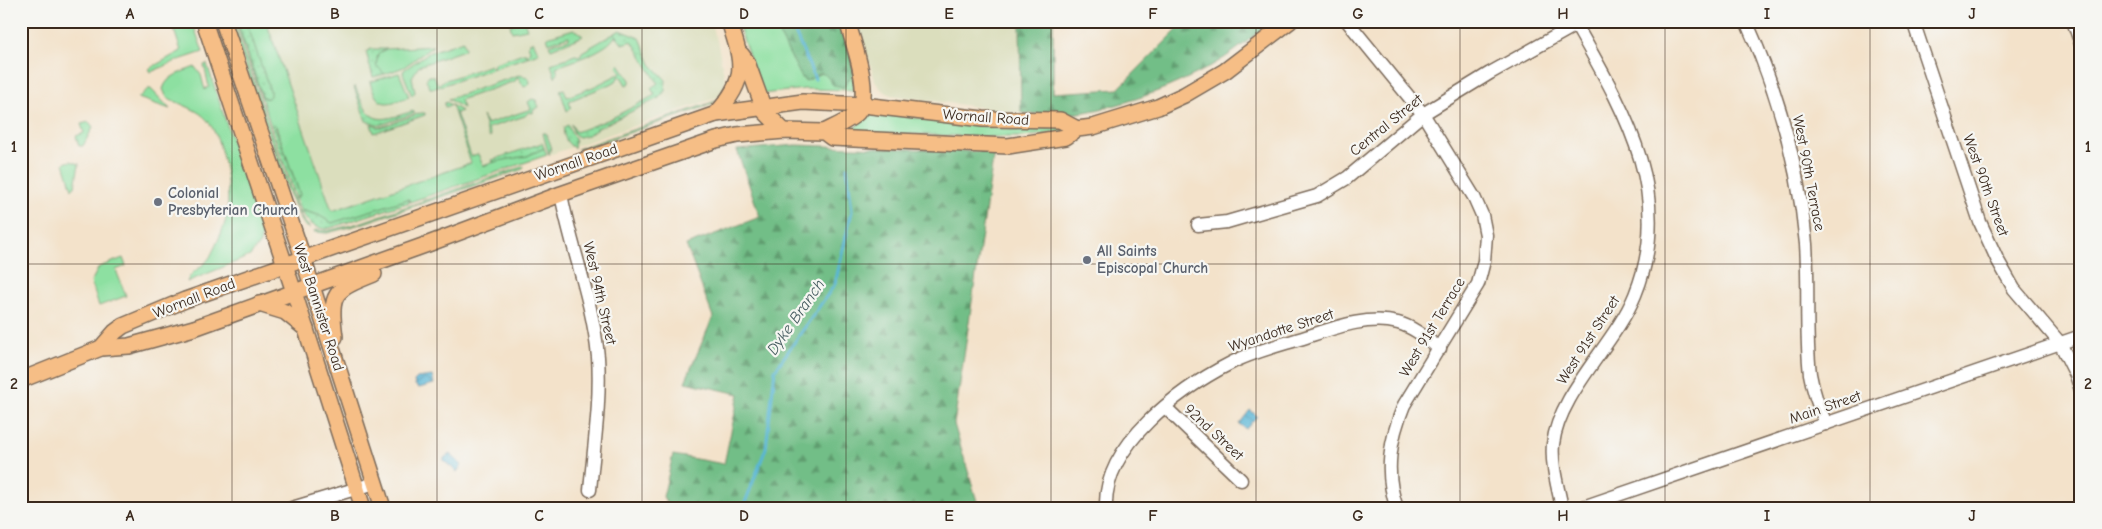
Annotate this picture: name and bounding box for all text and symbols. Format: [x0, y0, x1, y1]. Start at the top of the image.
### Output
text: A [126, 5, 135, 23]
text: B [330, 5, 340, 23]
text: C [534, 5, 544, 23]
text: D [739, 5, 749, 23]
text: E [944, 5, 954, 23]
text: F [1148, 5, 1158, 23]
text: G [1352, 5, 1364, 23]
text: H [1557, 5, 1569, 23]
text: I [1764, 5, 1770, 23]
text: J [1968, 5, 1976, 23]
street label: Central Street [1346, 90, 1427, 160]
street label: Wornall Road [942, 105, 1030, 129]
street label: West 90th Terrace [1789, 113, 1829, 233]
street label: West 90th Street [1959, 132, 2013, 239]
text: 1 [11, 138, 17, 156]
text: 1 [2085, 138, 2091, 156]
street label: Wornall Road [532, 139, 620, 185]
place label: Colonial Presbyterian Church [168, 184, 298, 219]
marker: Colonial Presbyterian Church [152, 196, 164, 208]
street label: West 94th Street [579, 240, 621, 347]
street label: West Bannister Road [290, 241, 348, 373]
place label: All Saints Episcopal Church [1097, 242, 1208, 277]
marker: All Saints Episcopal Church [1081, 254, 1093, 266]
street label: Wornall Road [150, 274, 238, 322]
street label: West 91st Terrace [1395, 274, 1469, 380]
water label: Dyke Branch [763, 276, 829, 358]
street label: West 91st Street [1553, 292, 1624, 388]
street label: Wyandotte Street [1226, 304, 1337, 355]
text: 2 [10, 375, 18, 393]
text: 2 [2084, 375, 2092, 393]
street label: Main Street [1787, 386, 1864, 428]
street label: 92nd Street [1181, 400, 1248, 465]
text: A [126, 507, 135, 525]
text: B [330, 507, 340, 525]
text: C [534, 507, 544, 525]
text: D [739, 507, 749, 525]
text: E [944, 507, 954, 525]
text: F [1148, 507, 1158, 525]
text: G [1352, 507, 1364, 525]
text: H [1557, 507, 1569, 525]
text: I [1764, 507, 1770, 525]
text: J [1968, 507, 1976, 525]

